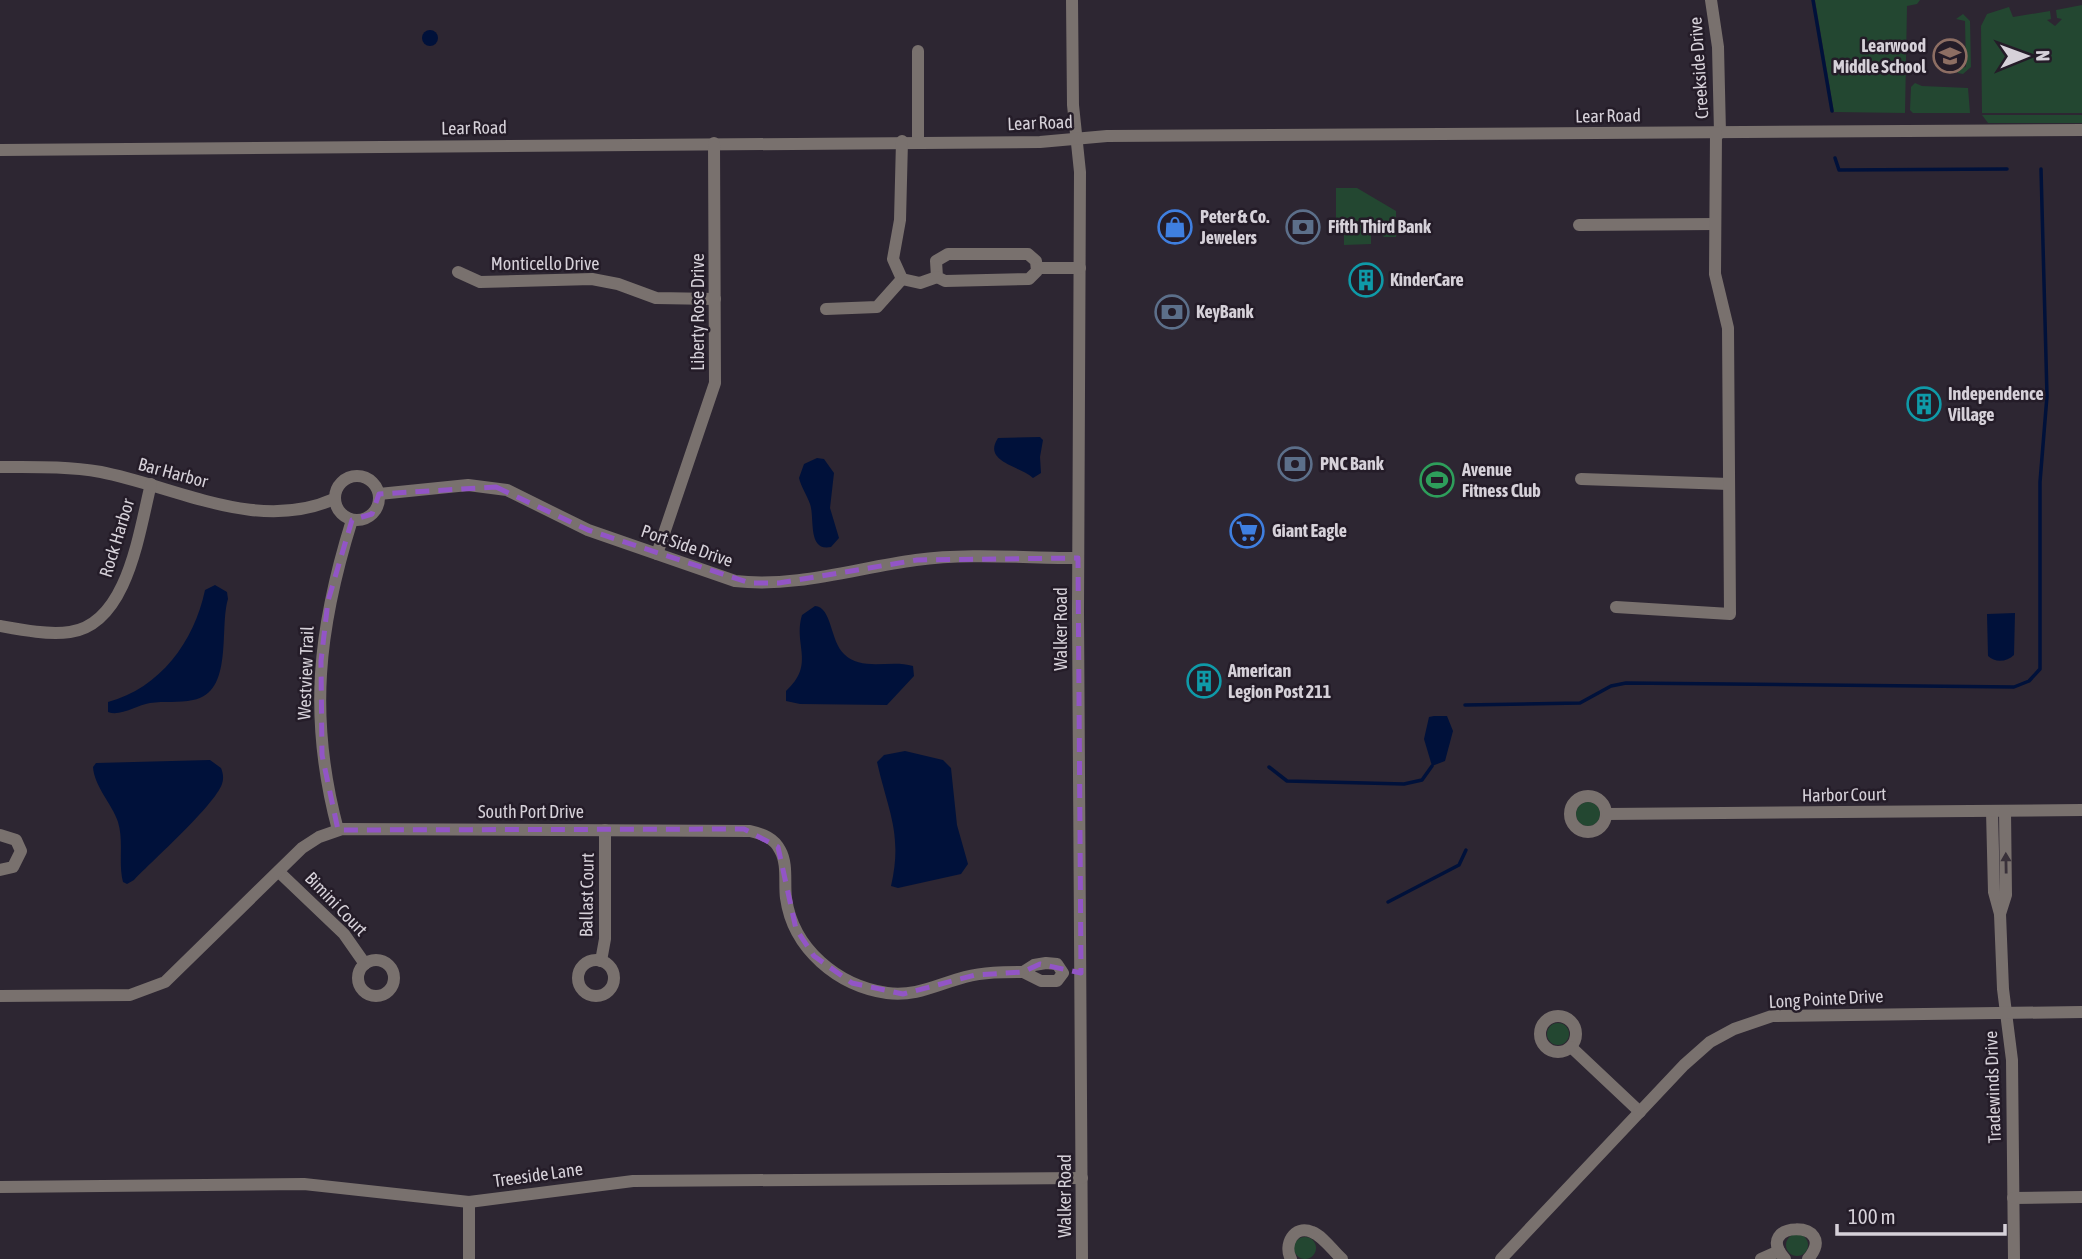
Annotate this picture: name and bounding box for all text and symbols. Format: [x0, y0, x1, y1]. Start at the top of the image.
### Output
street label: Creekside Drive [1684, 16, 1713, 120]
north arrow [1991, 21, 2061, 91]
place label: Learwood Middle School [1833, 35, 1926, 77]
school or university icon: Learwood Middle School [1931, 37, 1969, 75]
text: N [2032, 50, 2054, 62]
street label: Lear Road [1575, 104, 1641, 127]
street label: Lear Road [1007, 111, 1073, 134]
street label: Lear Road [441, 116, 507, 139]
place label: Peter & Co. Jewelers [1199, 206, 1269, 248]
shop icon: Peter & Co. Jewelers [1156, 208, 1194, 246]
bank icon: Fifth Third Bank [1284, 208, 1322, 246]
place label: Fifth Third Bank [1328, 216, 1432, 237]
street label: Monticello Drive [491, 253, 599, 274]
street label: Liberty Rose Drive [687, 253, 708, 371]
building icon: KinderCare [1347, 261, 1385, 299]
place label: KinderCare [1390, 269, 1464, 290]
bank icon: KeyBank [1153, 293, 1191, 331]
place label: KeyBank [1196, 301, 1254, 322]
place label: Independence Village [1947, 383, 2044, 425]
building icon: Independence Village [1905, 385, 1943, 423]
bank icon: PNC Bank [1276, 445, 1314, 483]
street label: Bar Harbor [136, 453, 211, 492]
place label: PNC Bank [1320, 453, 1385, 474]
place label: Avenue Fitness Club [1461, 459, 1541, 501]
sports icon: Avenue Fitness Club [1418, 461, 1456, 499]
street label: Rock Harbor [95, 495, 139, 580]
supermarket icon: Giant Eagle [1228, 512, 1266, 550]
street label: Port Side Drive [639, 520, 736, 571]
place label: Giant Eagle [1272, 520, 1347, 541]
street label: Walker Road [1050, 587, 1071, 671]
street label: Westview Trail [293, 625, 318, 720]
place label: American Legion Post 211 [1227, 660, 1331, 702]
building icon: American Legion Post 211 [1185, 662, 1223, 700]
street label: Harbor Court [1802, 783, 1886, 806]
street label: South Port Drive [478, 801, 584, 822]
one-way arrow [2000, 852, 2012, 874]
street label: Ballast Court [575, 853, 598, 937]
street label: Bimini Court [301, 867, 372, 940]
street label: Long Pointe Drive [1768, 985, 1884, 1012]
street label: Tradewinds Drive [1980, 1030, 2005, 1144]
street label: Walker Road [1054, 1154, 1075, 1238]
street label: Treeside Lane [492, 1158, 584, 1191]
scale bar [1837, 1192, 2005, 1236]
text: 100 m [1848, 1204, 1896, 1228]

